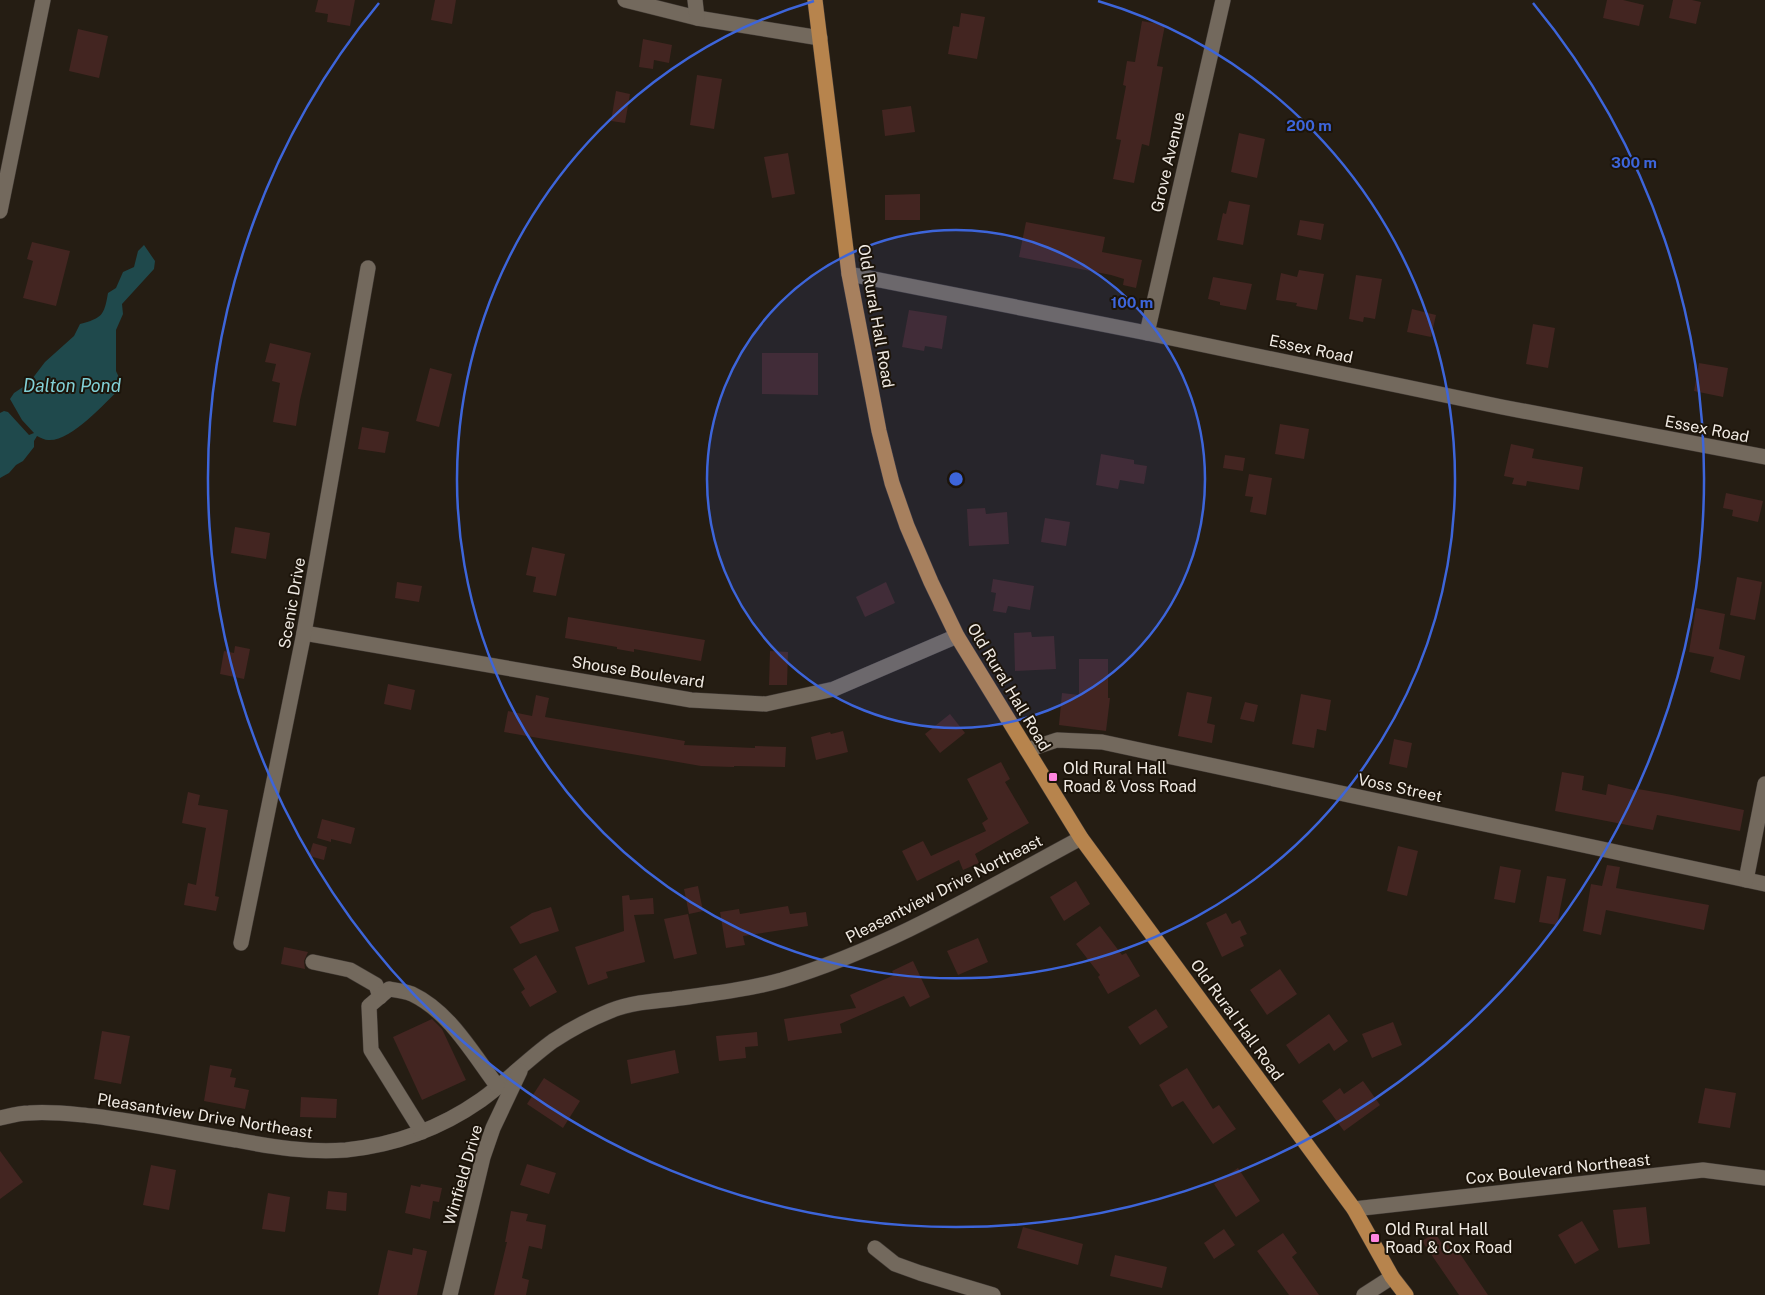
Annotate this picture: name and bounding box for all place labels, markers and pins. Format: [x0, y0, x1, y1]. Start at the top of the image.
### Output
centre of rings [947, 470, 965, 488]
place label: Old Rural Hall Road & Voss Road [1063, 759, 1197, 796]
marker: Old Rural Hall Road & Voss Road [1047, 771, 1059, 783]
place label: Old Rural Hall Road & Cox Road [1385, 1220, 1512, 1257]
marker: Old Rural Hall Road & Cox Road [1369, 1232, 1381, 1244]

